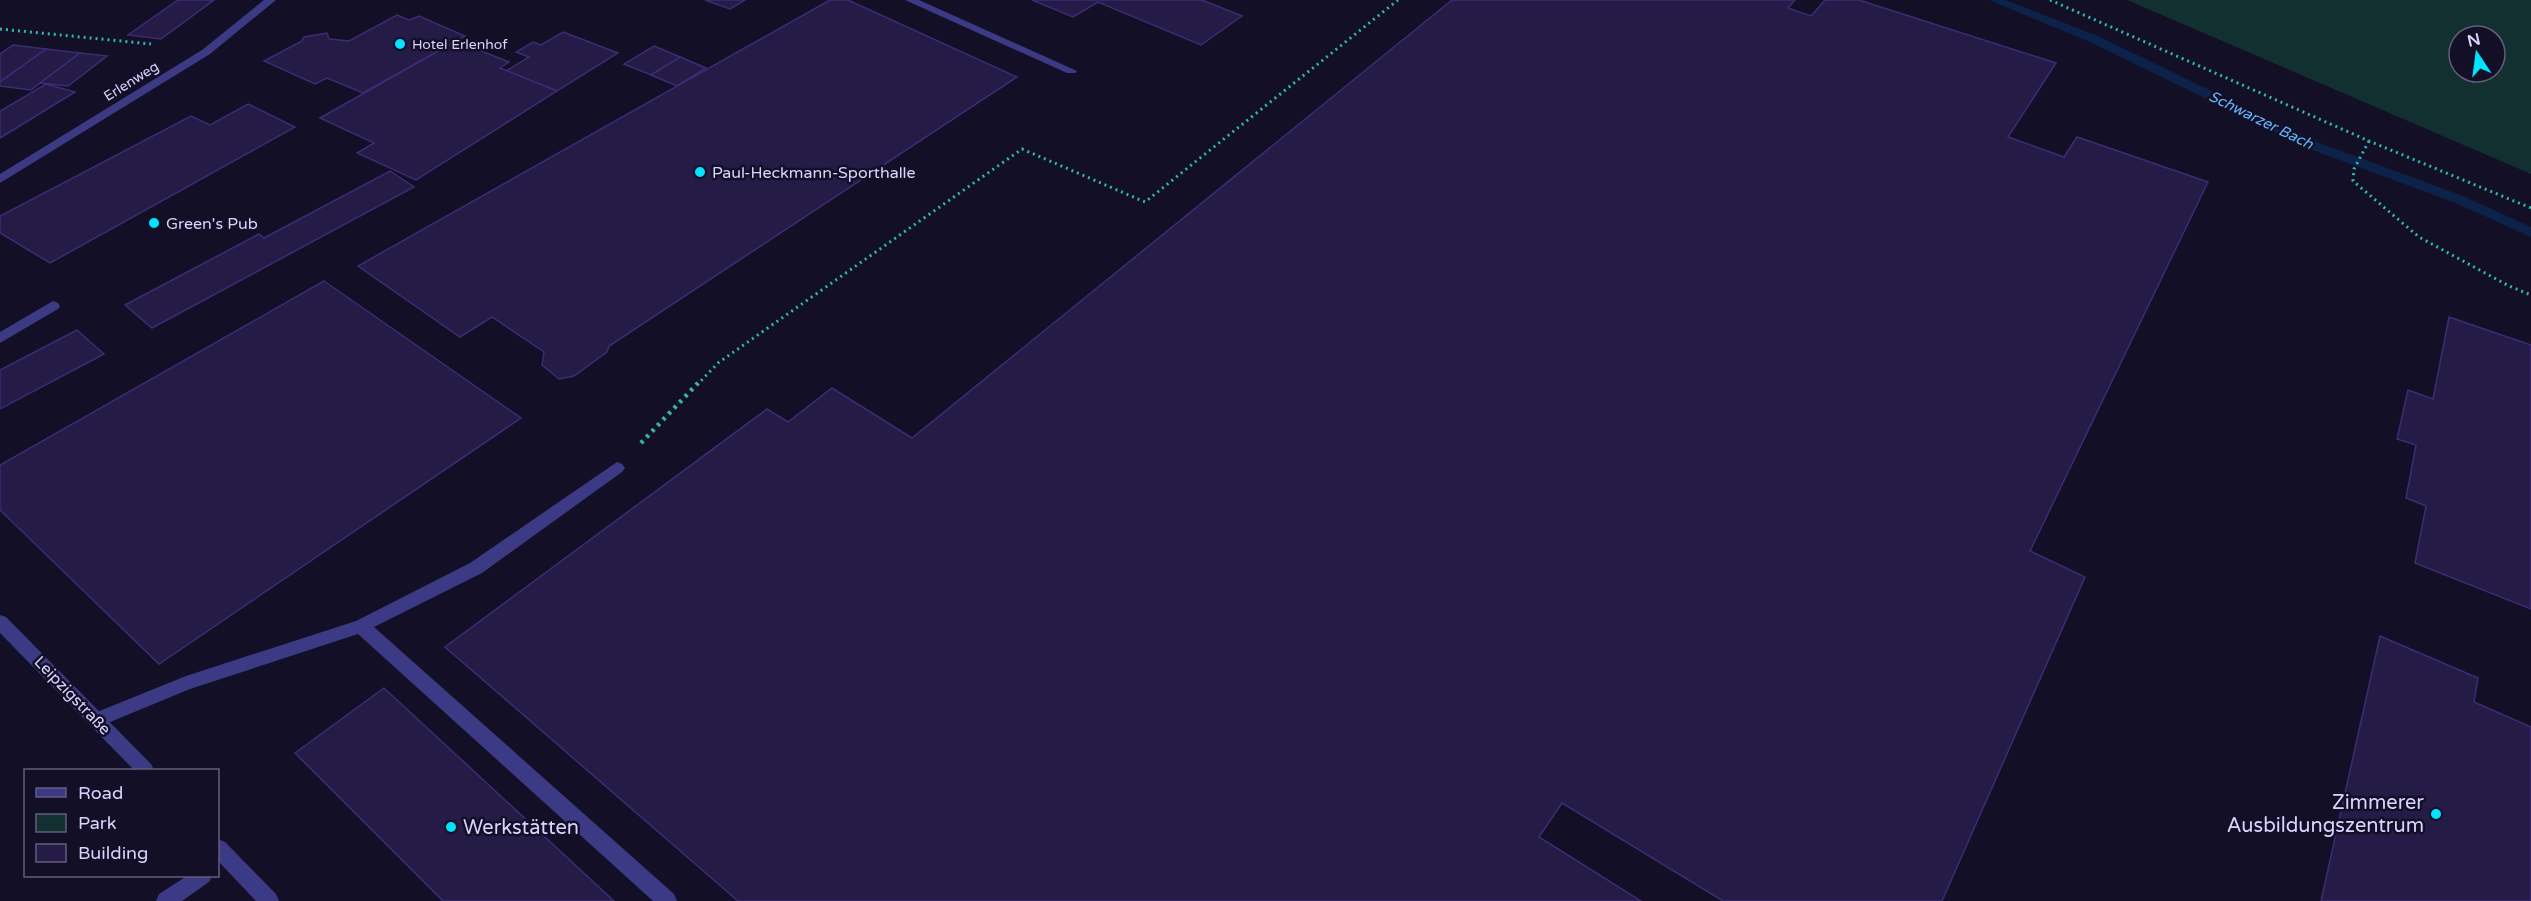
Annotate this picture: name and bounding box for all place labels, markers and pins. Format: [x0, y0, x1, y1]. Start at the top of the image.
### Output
place label: Hotel Erlenhof [412, 36, 508, 53]
marker: Hotel Erlenhof [393, 37, 407, 51]
place label: Paul-Heckmann-Sporthalle [712, 163, 916, 183]
marker: Paul-Heckmann-Sporthalle [693, 165, 707, 179]
place label: Green's Pub [166, 214, 258, 234]
marker: Green's Pub [147, 216, 161, 230]
place label: Zimmerer Ausbildungszentrum [2227, 791, 2424, 838]
marker: Zimmerer Ausbildungszentrum [2429, 807, 2443, 821]
place label: Werkstätten [463, 816, 579, 840]
marker: Werkstätten [444, 820, 458, 834]

